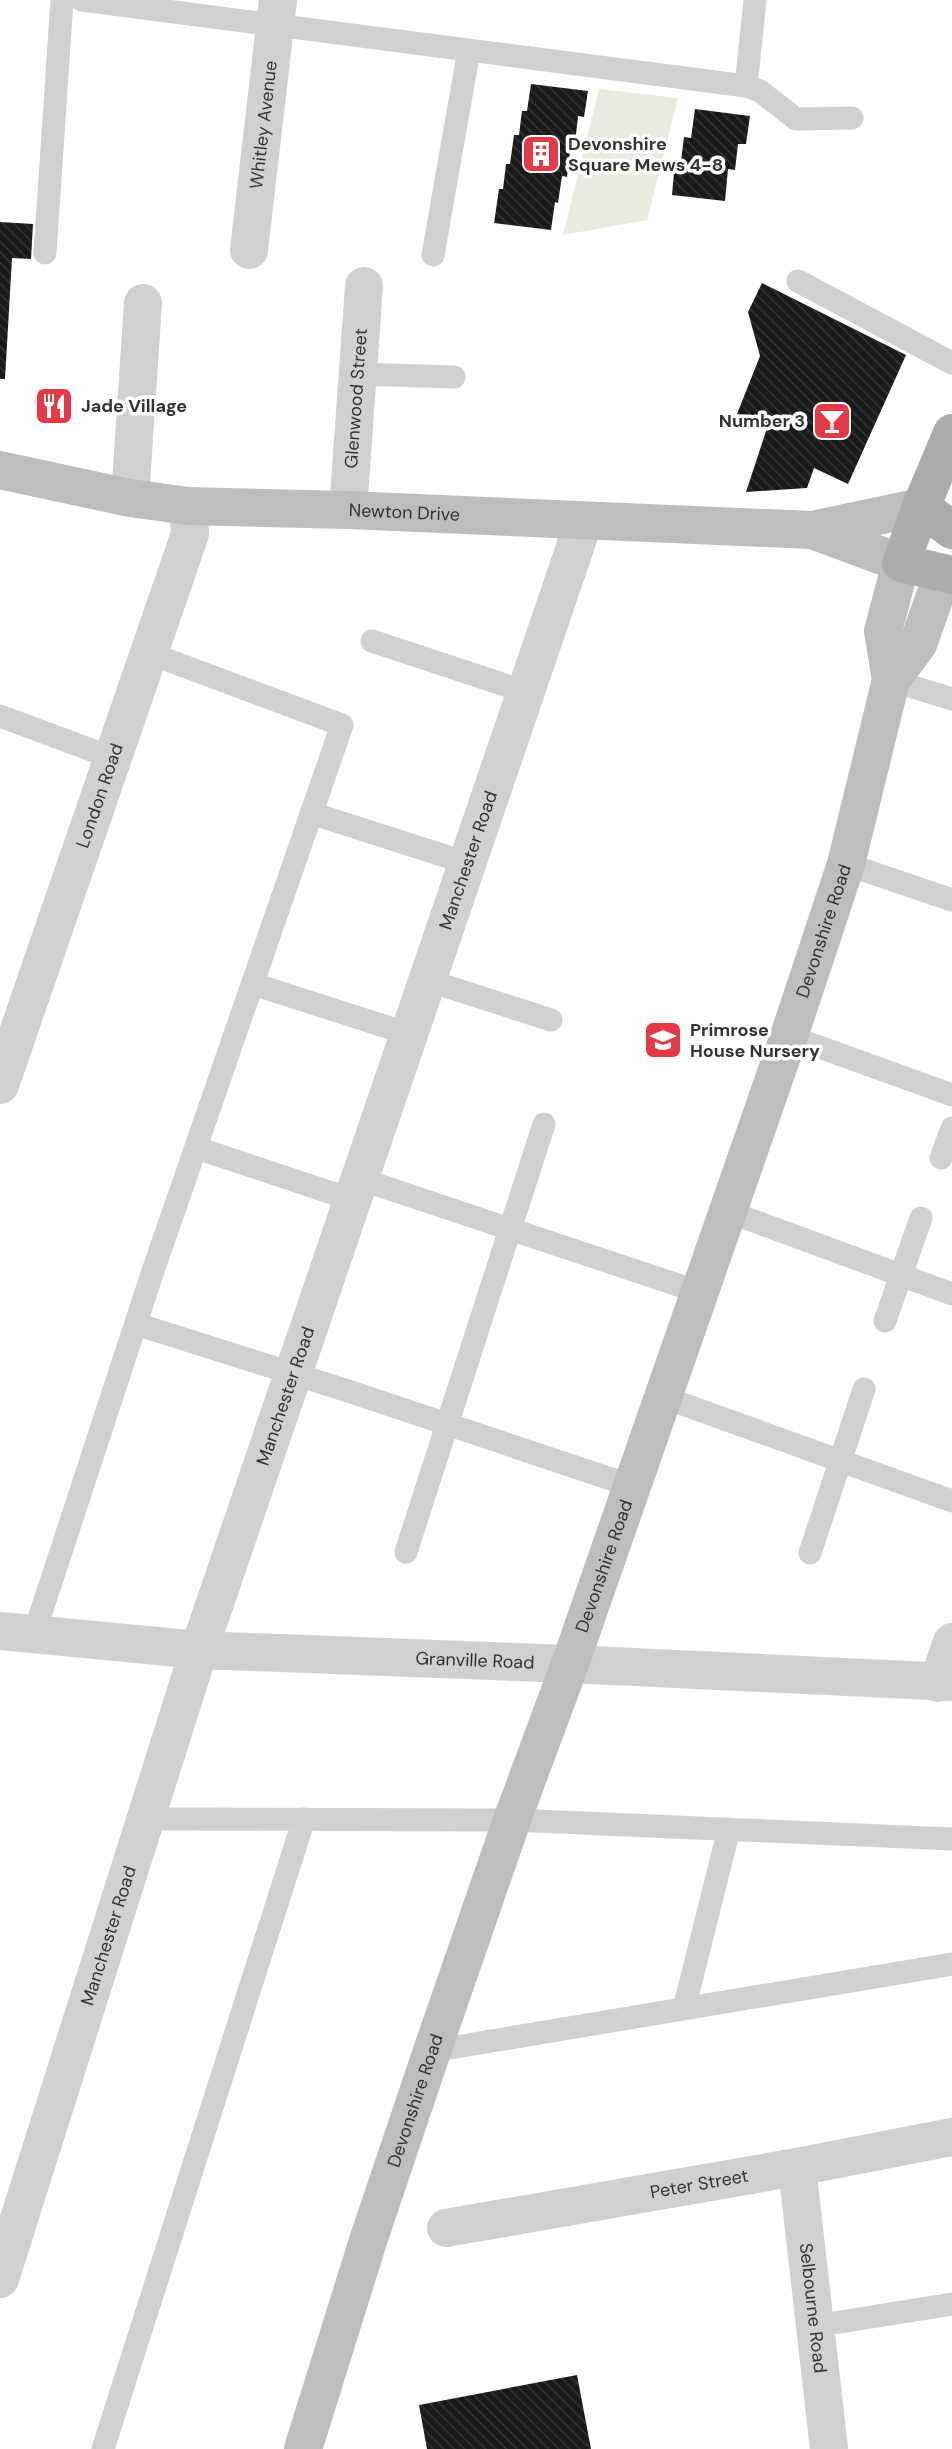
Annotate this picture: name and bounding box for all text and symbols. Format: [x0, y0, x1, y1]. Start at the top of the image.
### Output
street label: Whitley Avenue [244, 59, 283, 190]
place label: Devonshire Square Mews 4-8 [568, 132, 723, 177]
building icon: Devonshire Square Mews 4-8 [520, 133, 562, 175]
street label: Glenwood Street [339, 328, 373, 469]
restaurant icon: Jade Village [33, 385, 75, 427]
place label: Jade Village [81, 394, 187, 418]
bar icon: Number 3 [811, 400, 853, 442]
place label: Number 3 [719, 409, 805, 433]
street label: Newton Drive [348, 498, 461, 527]
street label: London Road [71, 740, 129, 851]
street label: Manchester Road [433, 788, 503, 933]
street label: Devonshire Road [790, 861, 857, 1001]
place label: Primrose House Nursery [690, 1018, 820, 1063]
school or university icon: Primrose House Nursery [642, 1019, 684, 1061]
street label: Manchester Road [251, 1323, 320, 1469]
street label: Devonshire Road [570, 1496, 638, 1636]
street label: Granville Road [415, 1646, 535, 1675]
street label: Manchester Road [75, 1863, 142, 2009]
street label: Devonshire Road [382, 2031, 449, 2171]
street label: Peter Street [648, 2164, 750, 2204]
street label: Selbourne Road [794, 2242, 832, 2375]

